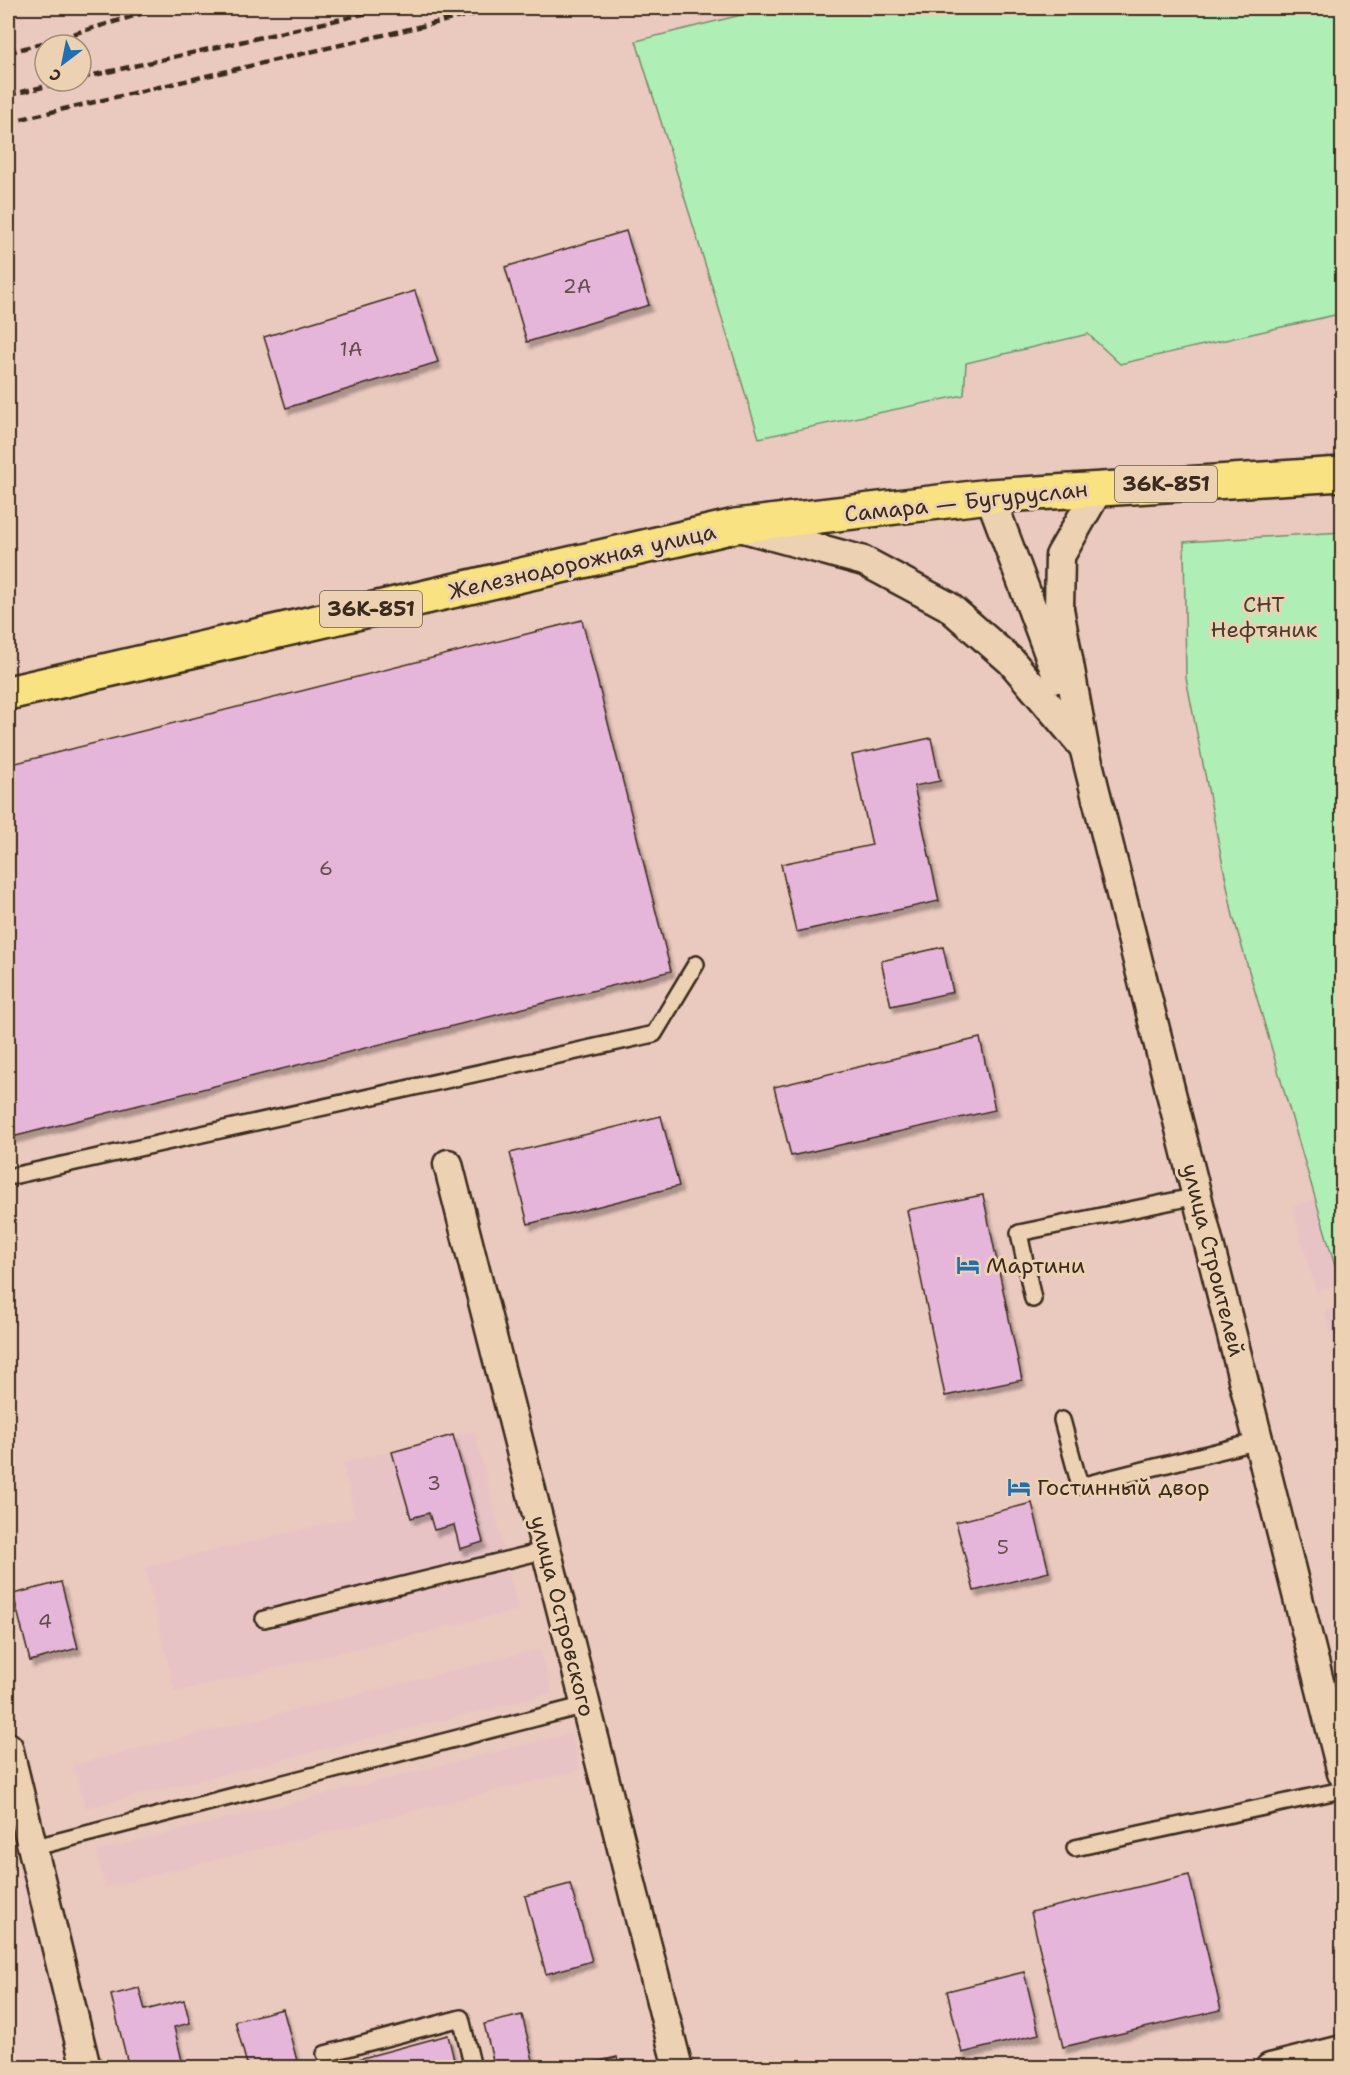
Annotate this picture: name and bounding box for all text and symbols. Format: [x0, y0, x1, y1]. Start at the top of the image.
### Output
north arrow [33, 33, 93, 93]
text: С [45, 64, 65, 87]
house number: 2А [563, 273, 591, 299]
house number: 1А [340, 336, 362, 362]
road number: 36К-851 [1115, 466, 1217, 502]
street label: Самара — Бугуруслан [843, 474, 1089, 529]
street label: Железнодорожная улица [446, 517, 719, 606]
park label: СНТ Нефтяник [1211, 590, 1318, 644]
road number: 36К-851 [320, 591, 422, 627]
house number: 6 [319, 855, 333, 881]
street label: улица Строителей [1176, 1161, 1252, 1360]
place label: Мартини [986, 1251, 1085, 1280]
hotel icon: Мартини [955, 1252, 981, 1278]
house number: 3 [427, 1470, 441, 1496]
place label: Гостинный двор [1037, 1473, 1210, 1502]
hotel icon: Гостинный двор [1006, 1474, 1032, 1500]
street label: улица Островского [524, 1513, 602, 1720]
house number: 5 [997, 1534, 1009, 1560]
house number: 4 [38, 1608, 52, 1634]

